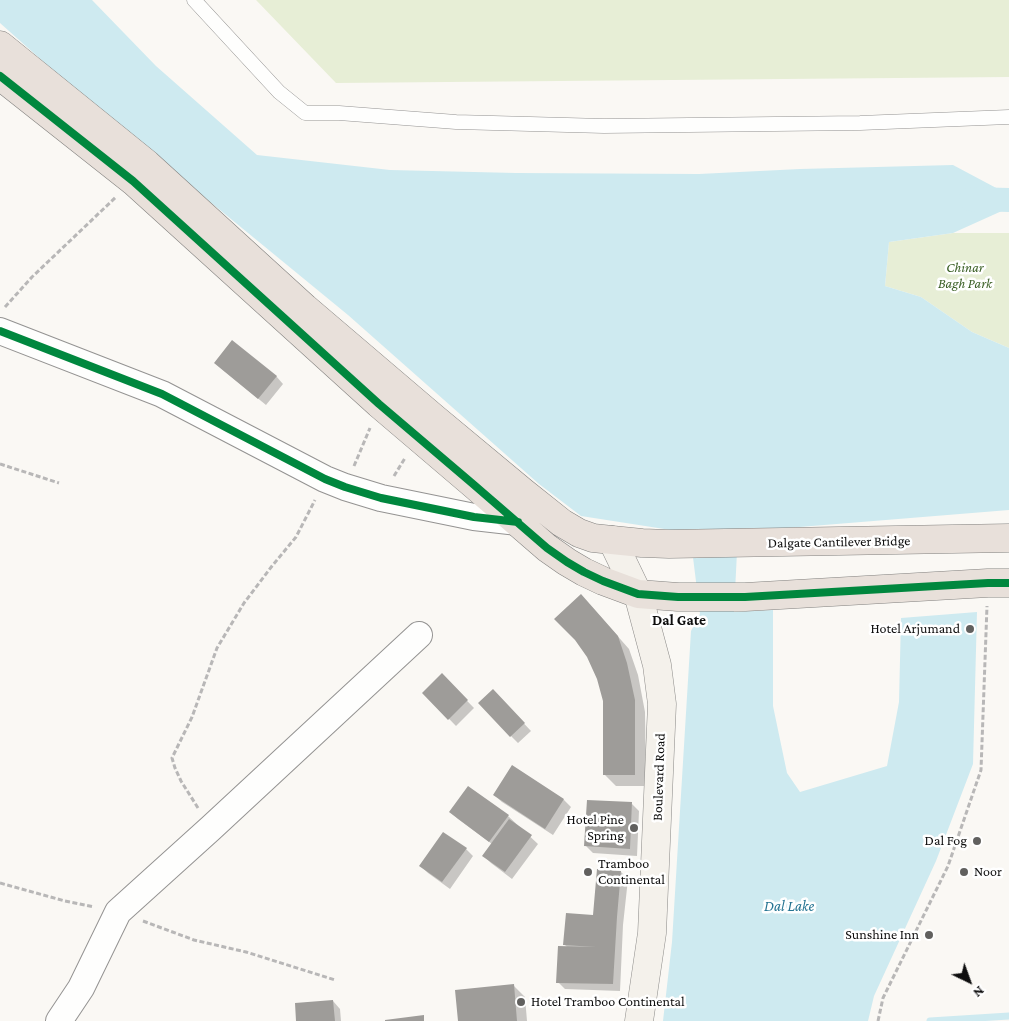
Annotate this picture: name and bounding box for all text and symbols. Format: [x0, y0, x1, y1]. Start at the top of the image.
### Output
park label: Chinar Bagh Park [938, 260, 992, 292]
street label: Dalgate Cantilever Bridge [767, 532, 911, 552]
district label: Dal Gate [652, 611, 706, 629]
place label: Hotel Arjumand [870, 621, 960, 637]
marker: Hotel Arjumand [964, 623, 976, 635]
street label: Boulevard Road [649, 733, 669, 821]
place label: Hotel Pine Spring [567, 812, 624, 844]
marker: Hotel Pine Spring [628, 822, 640, 834]
place label: Dal Fog [925, 833, 967, 849]
marker: Dal Fog [971, 835, 983, 847]
place label: Tramboo Continental [598, 856, 665, 889]
place label: Noor [974, 864, 1002, 880]
marker: Tramboo Continental [582, 866, 594, 878]
marker: Noor [958, 866, 970, 878]
water label: Dal Lake [764, 897, 814, 915]
place label: Sunshine Inn [845, 927, 919, 943]
marker: Sunshine Inn [923, 929, 935, 941]
north arrow [944, 956, 994, 1006]
text: N [970, 983, 988, 1001]
place label: Hotel Tramboo Continental [531, 994, 685, 1010]
marker: Hotel Tramboo Continental [515, 996, 527, 1008]

